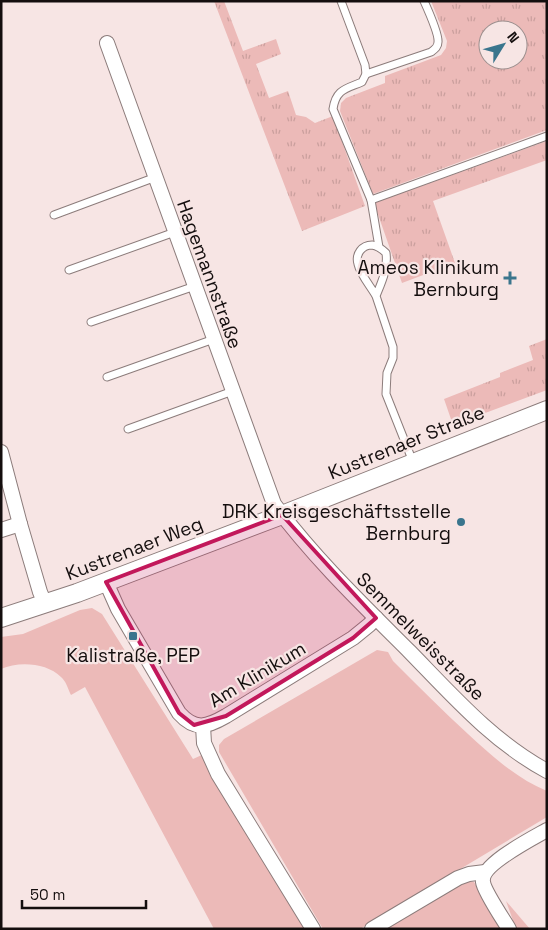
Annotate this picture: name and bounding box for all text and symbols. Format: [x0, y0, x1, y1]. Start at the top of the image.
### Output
north arrow [478, 20, 528, 70]
text: N [503, 28, 523, 46]
street label: Hagemannstraße [171, 196, 248, 352]
place label: Ameos Klinikum Bernburg [357, 255, 499, 302]
marker: Ameos Klinikum Bernburg [503, 271, 517, 285]
street label: Kustrenaer Straße [324, 400, 488, 485]
place label: DRK Kreisgeschäftsstelle Bernburg [222, 499, 451, 546]
street label: Kustrenaer Weg [62, 511, 206, 586]
marker: DRK Kreisgeschäftsstelle Bernburg [455, 516, 467, 528]
street label: Semmelweisstraße [351, 567, 490, 706]
marker: Kalistraße, PEP [127, 630, 139, 642]
street label: Am Klinikum [204, 636, 310, 713]
place label: Kalistraße, PEP [66, 643, 200, 668]
scale bar [22, 878, 146, 910]
text: 50 m [30, 885, 65, 904]

